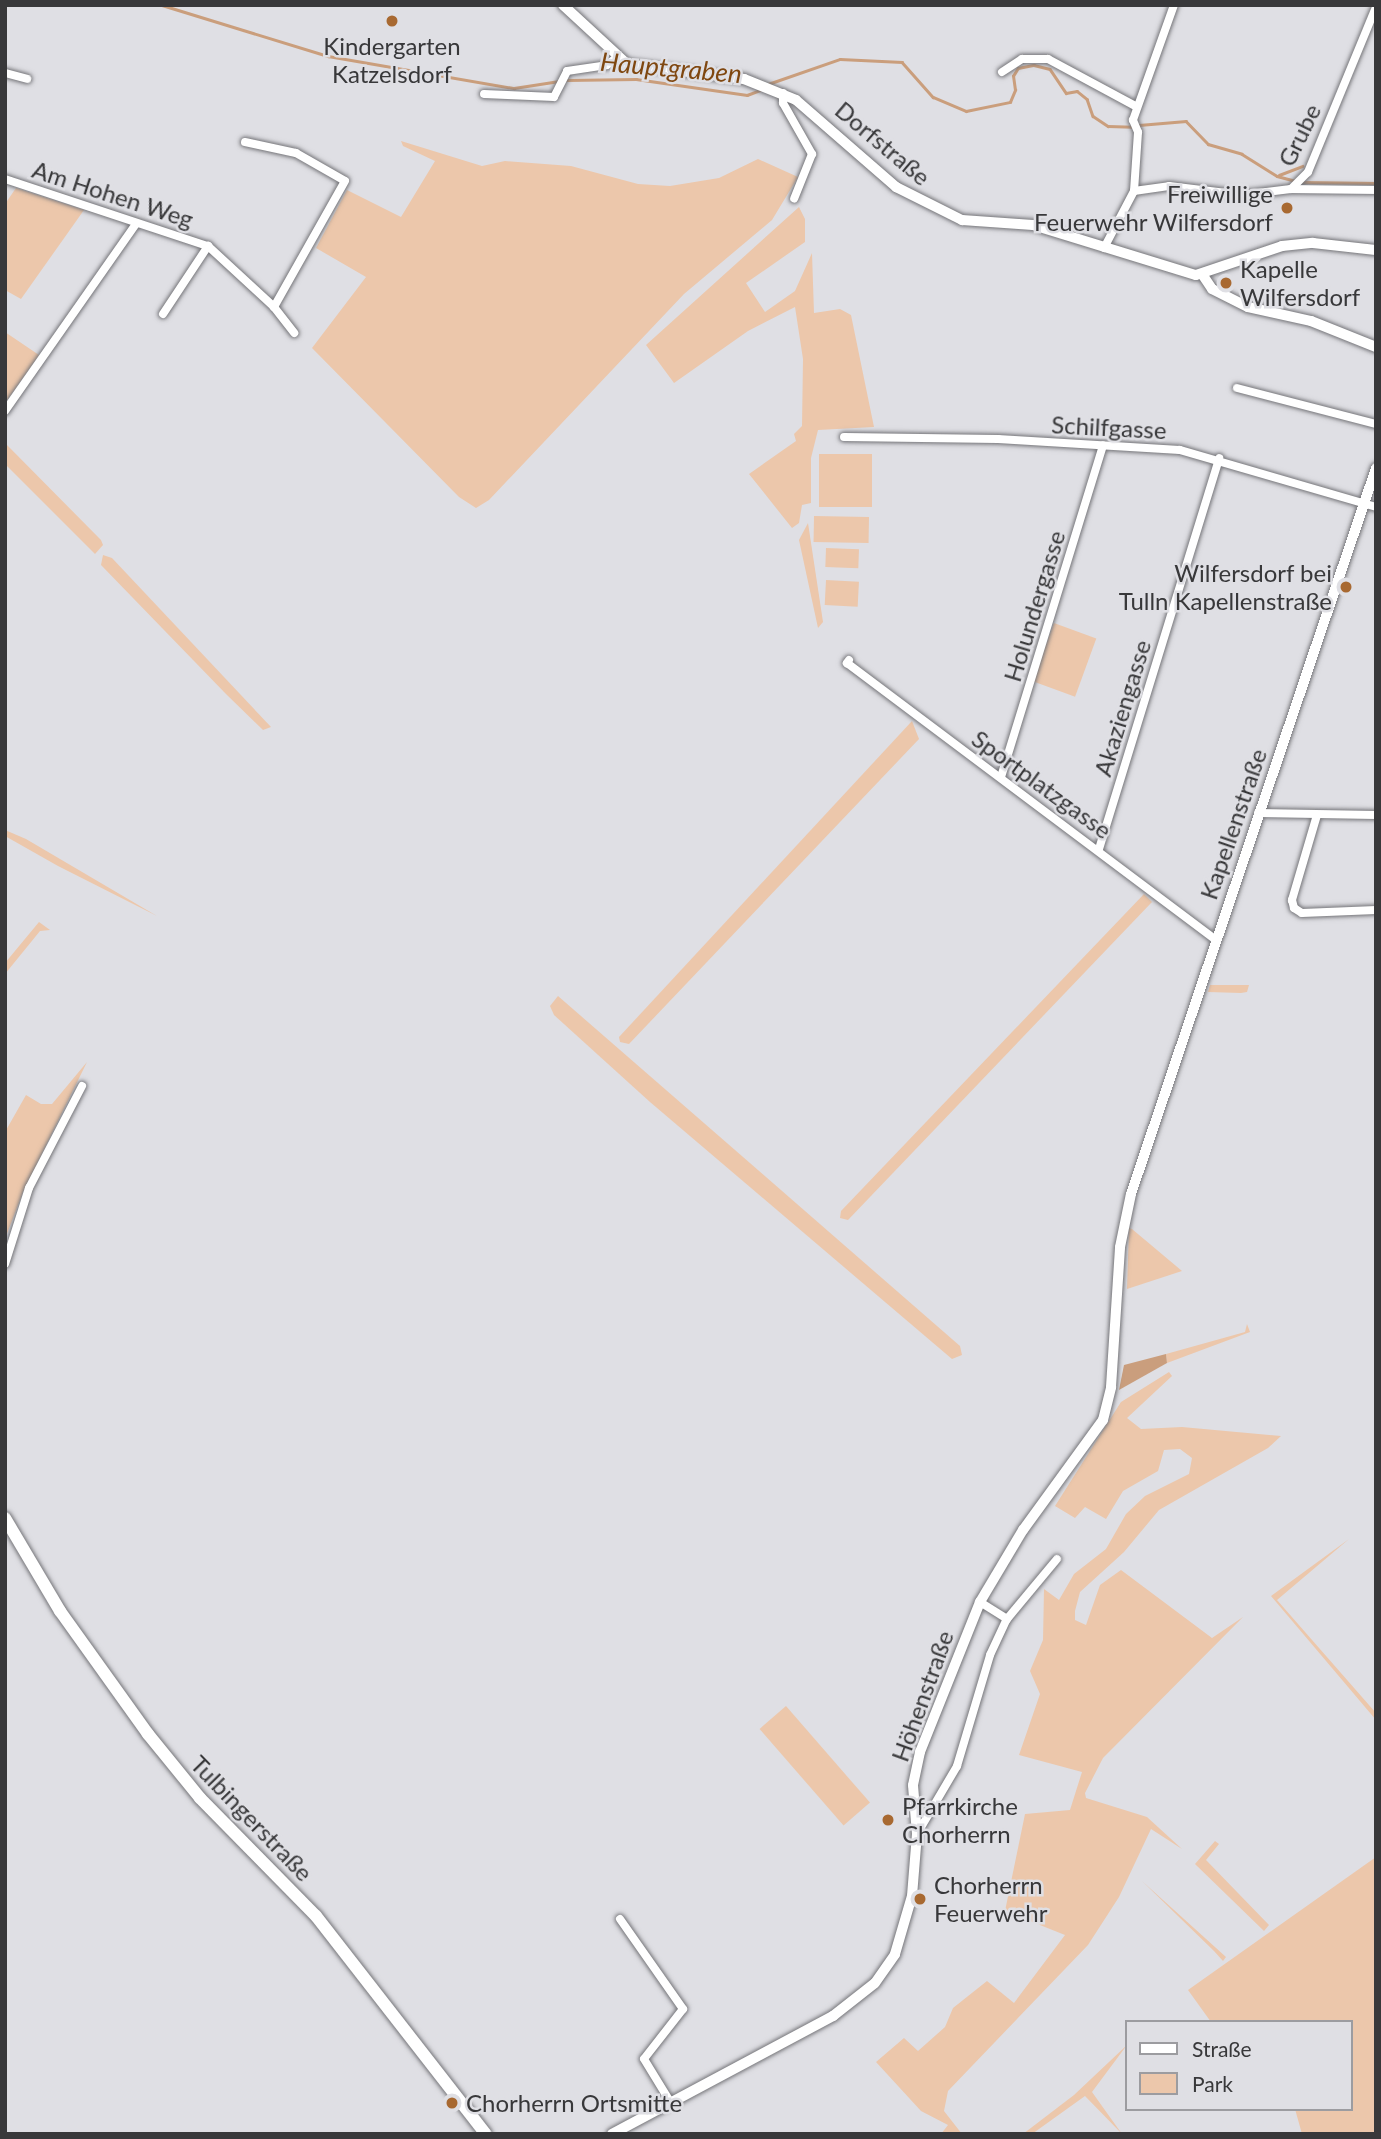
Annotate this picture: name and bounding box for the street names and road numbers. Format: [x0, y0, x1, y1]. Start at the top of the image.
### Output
street label: Dorfstraße [830, 95, 936, 191]
street label: Grube [1272, 99, 1326, 171]
street label: Am Hohen Weg [29, 154, 197, 234]
street label: Schilfgasse [1051, 410, 1167, 444]
street label: Holundergasse [997, 527, 1071, 685]
street label: Akaziengasse [1088, 636, 1156, 780]
street label: Sportplatzgasse [967, 724, 1117, 844]
street label: Kapellenstraße [1194, 745, 1272, 903]
street label: Höhenstraße [885, 1627, 959, 1765]
street label: Tulbingerstraße [185, 1749, 319, 1887]

